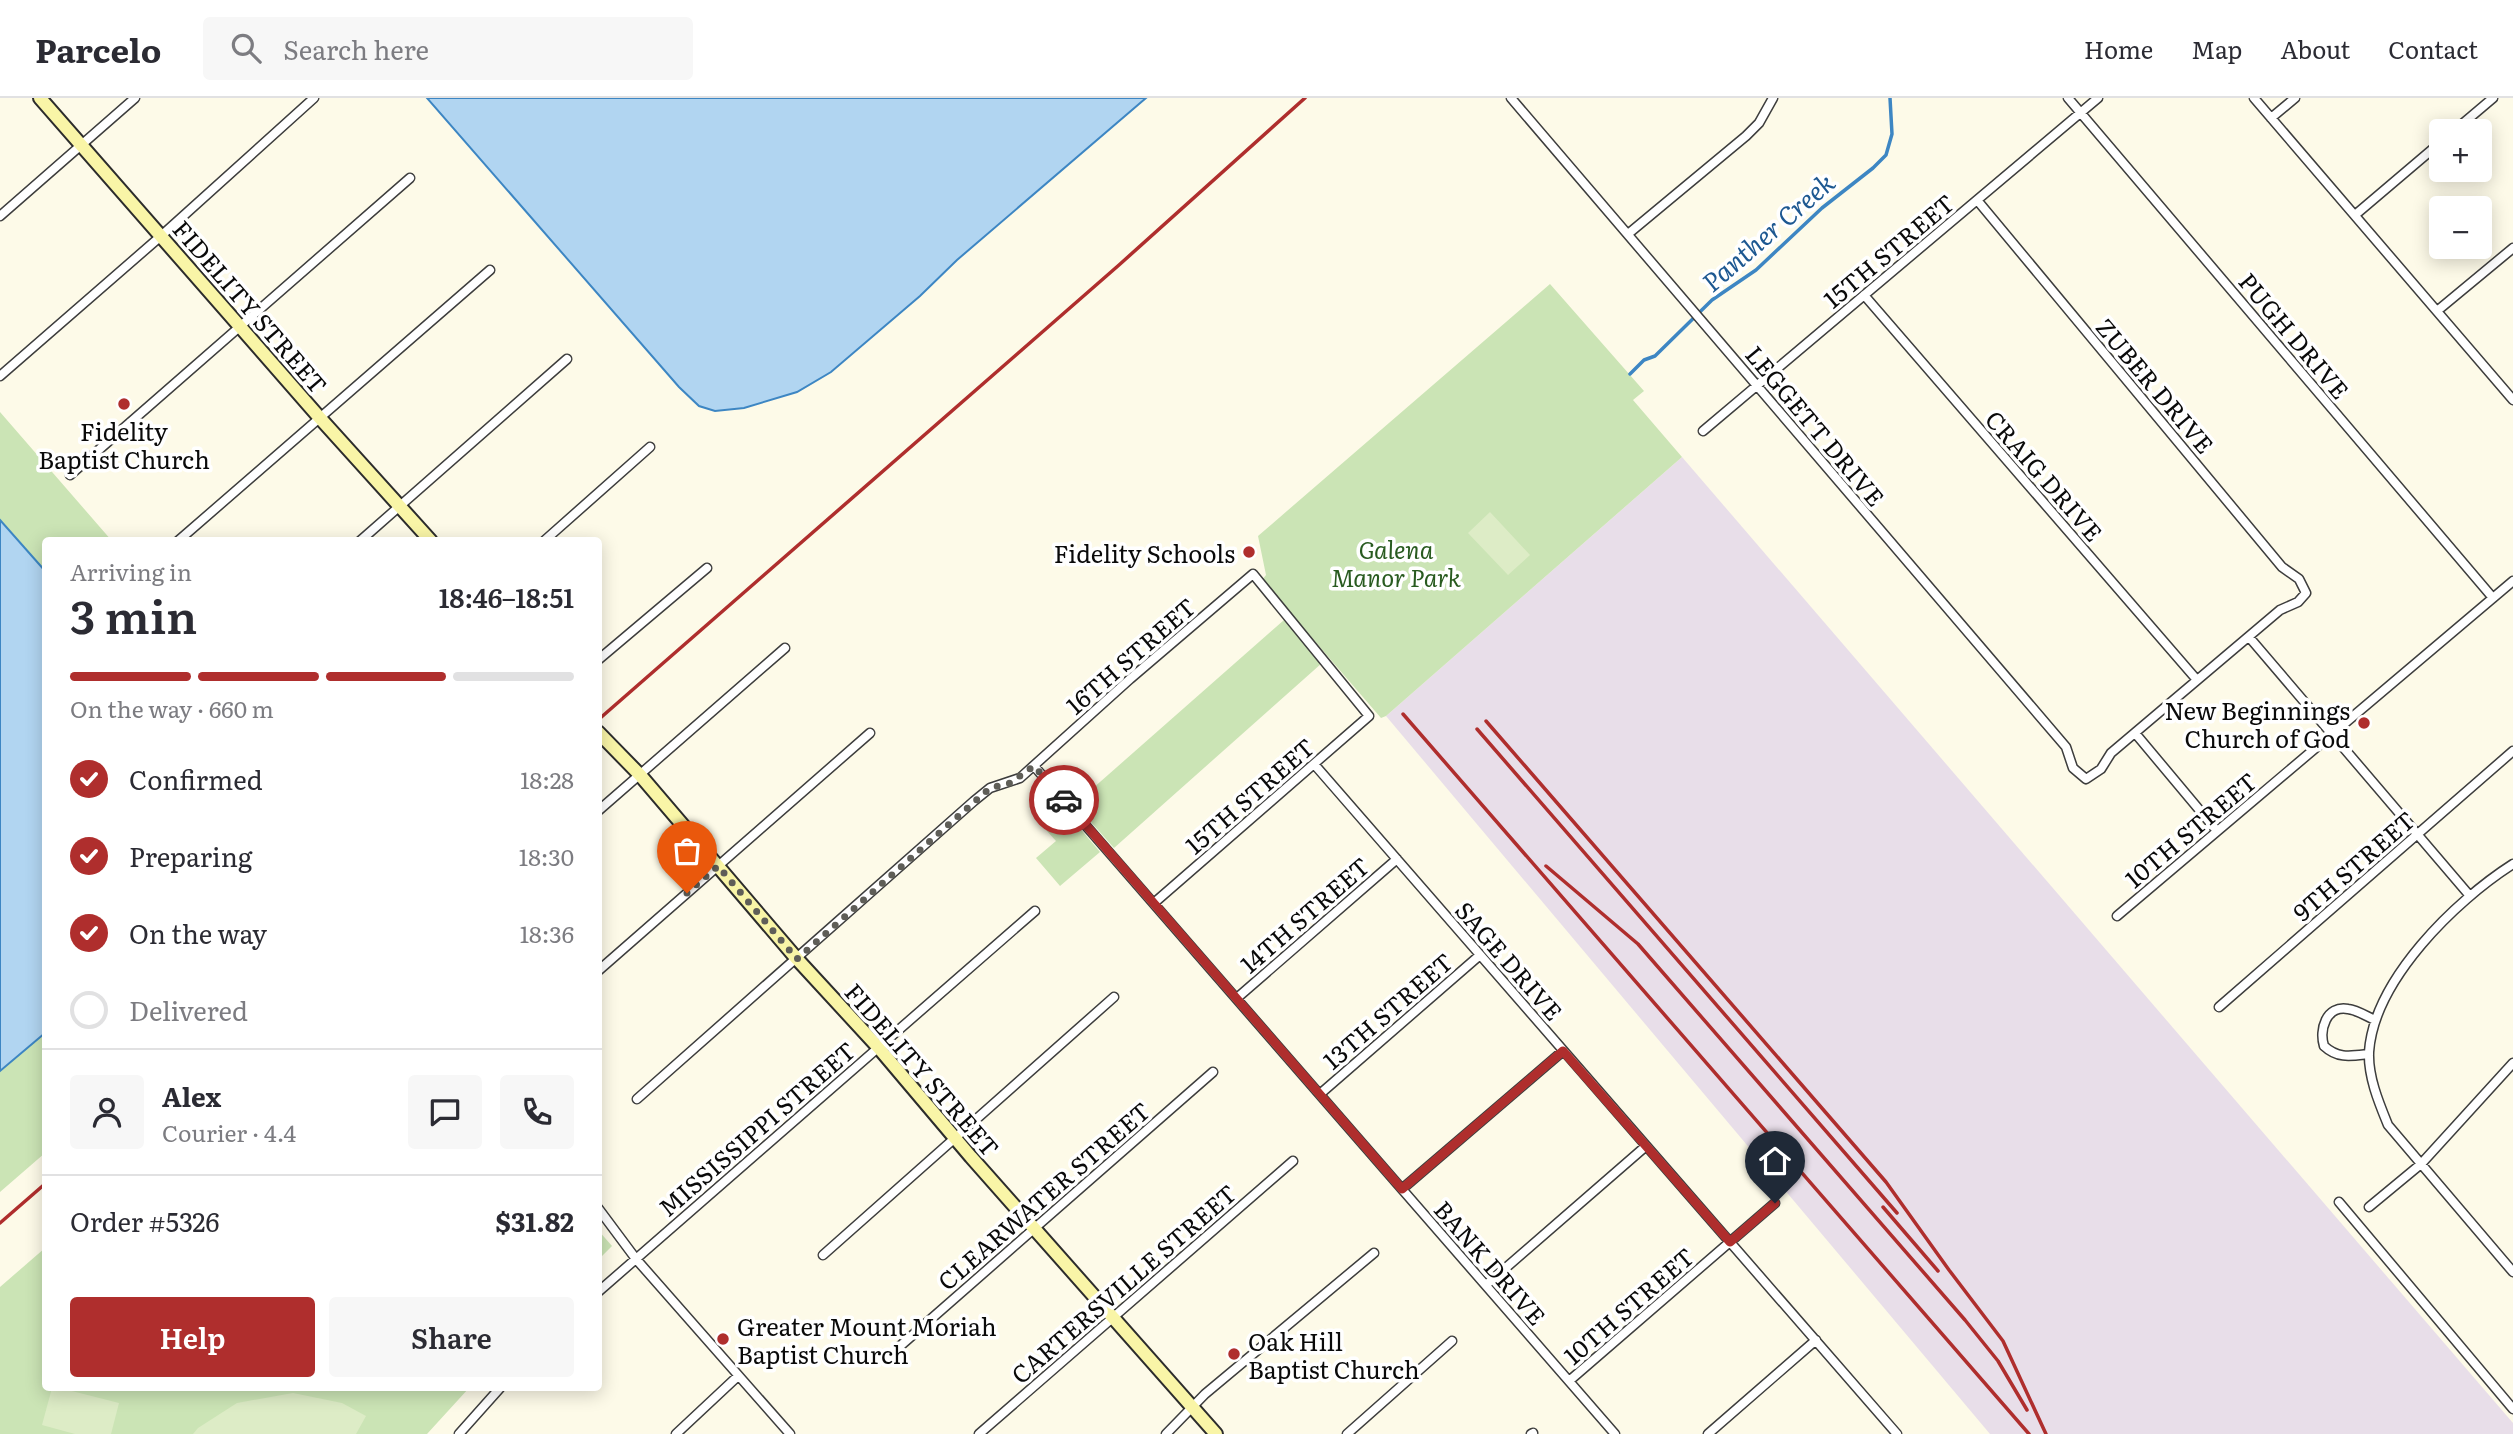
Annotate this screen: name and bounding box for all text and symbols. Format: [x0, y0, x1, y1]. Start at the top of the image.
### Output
search box [203, 17, 693, 80]
text: Parcelo [35, 24, 161, 73]
icon: search [227, 29, 265, 67]
text: Search here [283, 29, 429, 68]
text: Home [2084, 31, 2153, 66]
text: Map [2191, 31, 2242, 66]
text: About [2280, 31, 2350, 66]
text: Contact [2388, 31, 2478, 66]
map controls [2429, 119, 2492, 259]
button: + [2429, 119, 2492, 182]
water label: Panther Creek [1692, 162, 1842, 300]
street label: 15TH STREET [1815, 185, 1961, 315]
button: − [2429, 196, 2492, 259]
street label: FIDELITY STREET [166, 212, 336, 400]
street label: PUGH DRIVE [2232, 264, 2358, 406]
street label: ZUBER DRIVE [2089, 310, 2223, 460]
street label: LEGGETT DRIVE [1738, 337, 1894, 513]
marker: Fidelity Baptist Church [116, 396, 132, 412]
street label: CRAIG DRIVE [1978, 402, 2112, 548]
place label: Fidelity Baptist Church [38, 413, 210, 476]
park label: Galena Manor Park [1331, 531, 1462, 594]
place label: Fidelity Schools [1054, 535, 1235, 570]
marker: Fidelity Schools [1241, 544, 1257, 560]
text: Arriving in [70, 554, 192, 588]
text: 18:46–18:51 [439, 577, 574, 616]
text: 3 min [70, 580, 197, 648]
street label: 16TH STREET [1057, 589, 1203, 721]
text: On the way · 660 m [70, 691, 274, 725]
place label: New Beginnings Church of God [2165, 692, 2350, 755]
marker: New Beginnings Church of God [2356, 715, 2372, 731]
street label: 15TH STREET [1177, 729, 1321, 861]
text: Confirmed [129, 759, 263, 798]
icon: check [70, 760, 108, 798]
text: 18:28 [520, 762, 574, 796]
street label: 10TH STREET [2116, 763, 2264, 895]
courier [1029, 765, 1099, 835]
icon: car [1045, 781, 1083, 819]
street label: 9TH STREET [2284, 802, 2422, 928]
pin [657, 821, 717, 893]
icon: bag [668, 832, 706, 870]
text: Preparing [129, 836, 252, 875]
icon: check [70, 837, 108, 875]
text: 18:30 [519, 839, 574, 873]
street label: 14TH STREET [1232, 848, 1376, 980]
street label: SAGE DRIVE [1448, 893, 1572, 1027]
text: On the way [129, 913, 267, 952]
icon: check [70, 914, 108, 952]
text: 18:36 [520, 916, 574, 950]
street label: 13TH STREET [1314, 944, 1460, 1076]
street label: FIDELITY STREET [838, 975, 1008, 1163]
text: Delivered [129, 990, 248, 1029]
street label: MISSISSIPPI STREET [650, 1032, 862, 1224]
button: person [70, 1075, 144, 1149]
button: chat [408, 1075, 482, 1149]
button: phone [500, 1075, 574, 1149]
text: Alex [162, 1076, 221, 1115]
street label: CLEARWATER STREET [929, 1093, 1157, 1297]
text: Courier · 4.4 [162, 1115, 296, 1149]
pin [1745, 1131, 1805, 1203]
icon: home [1756, 1142, 1794, 1180]
street label: CARTERSVILLE STREET [1003, 1175, 1243, 1391]
street label: BANK DRIVE [1427, 1192, 1555, 1332]
text: Order #5326 [70, 1201, 219, 1240]
text: $31.82 [496, 1201, 574, 1240]
street label: 10TH STREET [1555, 1238, 1701, 1372]
button: Help [70, 1297, 315, 1377]
button: Share [329, 1297, 574, 1377]
place label: Greater Mount Moriah Baptist Church [737, 1308, 997, 1371]
place label: Oak Hill Baptist Church [1248, 1323, 1420, 1386]
marker: Greater Mount Moriah Baptist Church [715, 1331, 731, 1347]
marker: Oak Hill Baptist Church [1226, 1346, 1242, 1362]

